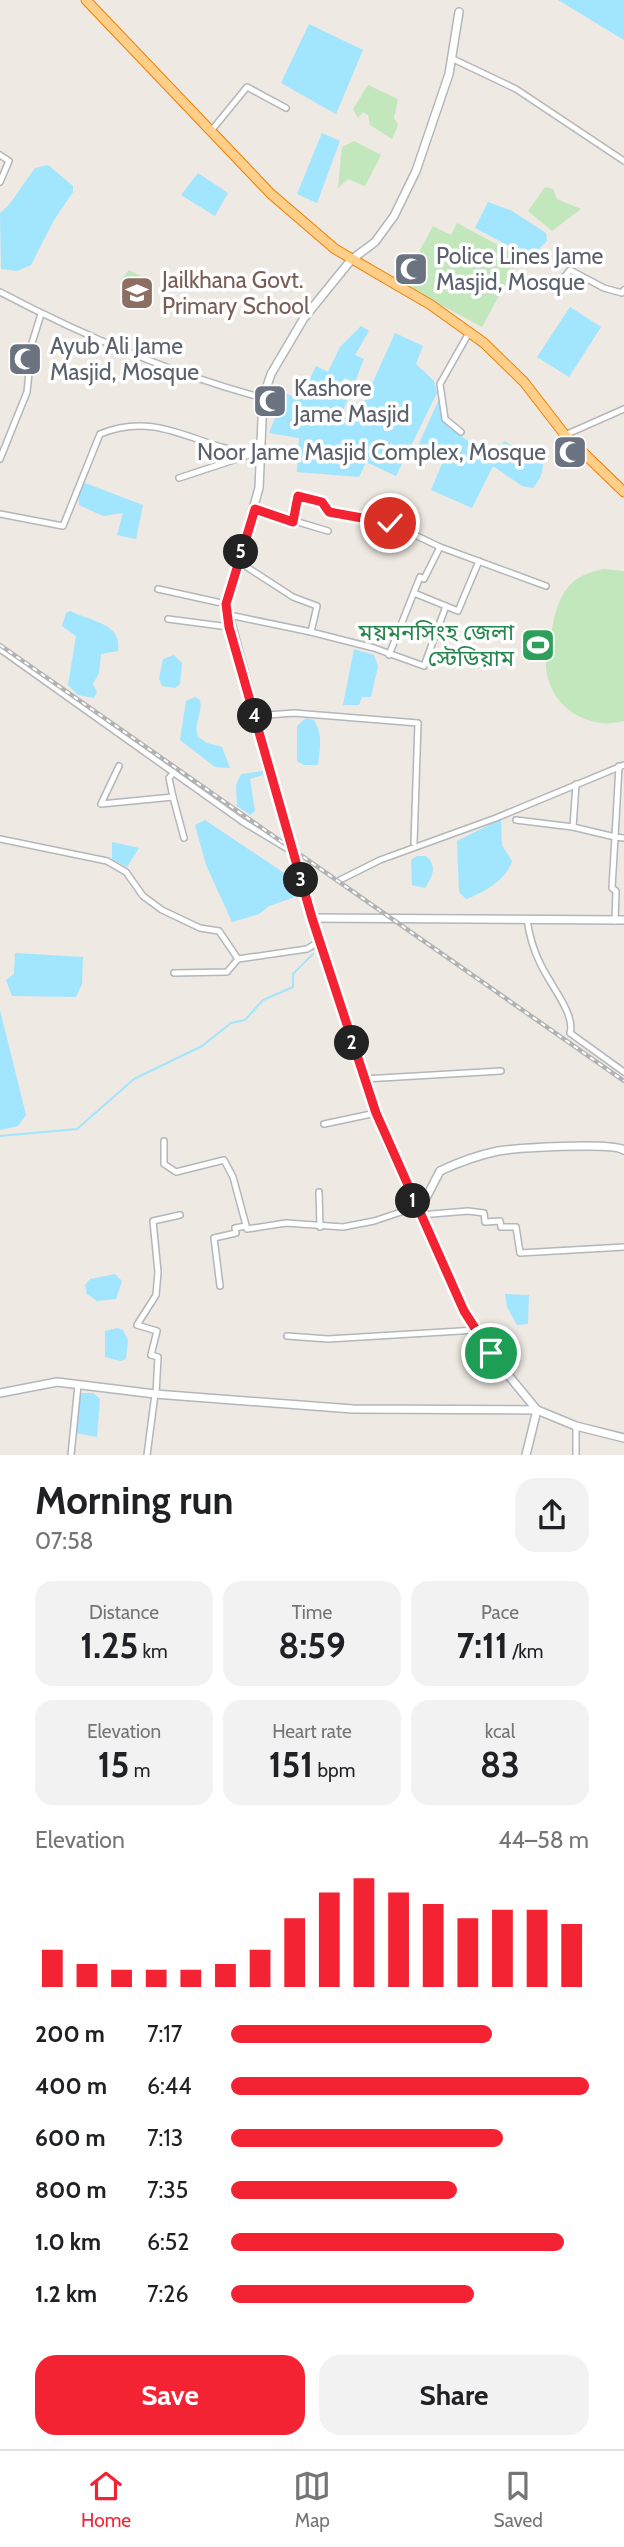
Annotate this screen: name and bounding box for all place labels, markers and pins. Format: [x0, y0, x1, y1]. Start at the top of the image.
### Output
place label: Police Lines Jame Masjid, Mosque [436, 242, 604, 296]
mosque icon: Police Lines Jame Masjid, Mosque [392, 250, 430, 288]
place label: Jailkhana Govt. Primary School [161, 266, 310, 320]
school or university icon: Jailkhana Govt. Primary School [118, 274, 156, 312]
place label: Ayub Ali Jame Masjid, Mosque [50, 332, 199, 386]
mosque icon: Ayub Ali Jame Masjid, Mosque [6, 340, 44, 378]
place label: Kashore Jame Masjid [293, 374, 409, 428]
mosque icon: Kashore Jame Masjid [251, 382, 289, 420]
mosque icon: Noor Jame Masjid Complex, Mosque [551, 433, 589, 471]
place label: Noor Jame Masjid Complex, Mosque [197, 438, 546, 466]
pin [360, 493, 420, 553]
pin: 5 [224, 534, 258, 570]
place label: ময়মনসিংহ জেলা স্টেডিয়াম [358, 618, 515, 672]
sports icon: ময়মনসিংহ জেলা স্টেডিয়াম [519, 626, 557, 664]
pin: 4 [238, 698, 272, 734]
pin: 3 [284, 862, 318, 898]
pin: 2 [334, 1026, 370, 1060]
pin: 1 [396, 1184, 430, 1218]
pin [461, 1323, 521, 1383]

